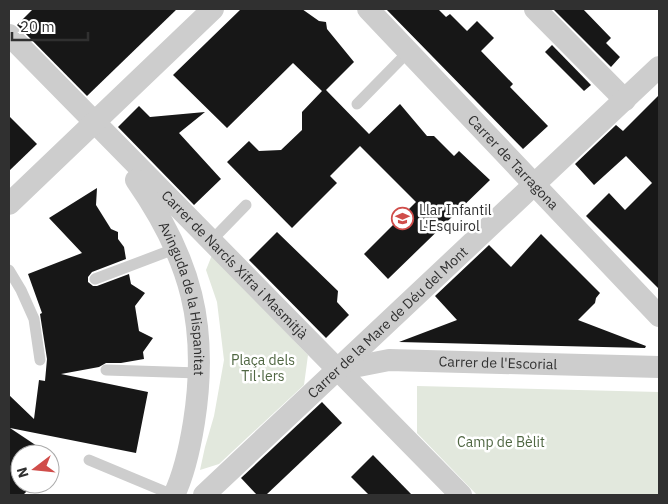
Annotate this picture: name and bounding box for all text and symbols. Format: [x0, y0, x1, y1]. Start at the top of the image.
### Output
scale bar [12, 10, 89, 42]
text: 20 m [20, 17, 55, 36]
street label: Carrer de Tarragona [464, 111, 563, 214]
street label: Carrer de Narcís Xifra i Masmitjà [158, 187, 312, 343]
place label: Llar Infantil L'Esquirol [419, 201, 492, 235]
school or university icon: Llar Infantil L'Esquirol [391, 206, 415, 230]
street label: Avinguda de la Hispanitat [155, 218, 208, 376]
street label: Carrer de la Mare de Déu del Mont [304, 243, 472, 402]
park label: Plaça dels Til·lers [231, 351, 295, 385]
street label: Carrer de l'Escorial [438, 352, 558, 373]
park label: Camp de Bèlit [457, 433, 545, 451]
north arrow [10, 444, 60, 494]
text: N [12, 465, 33, 480]

